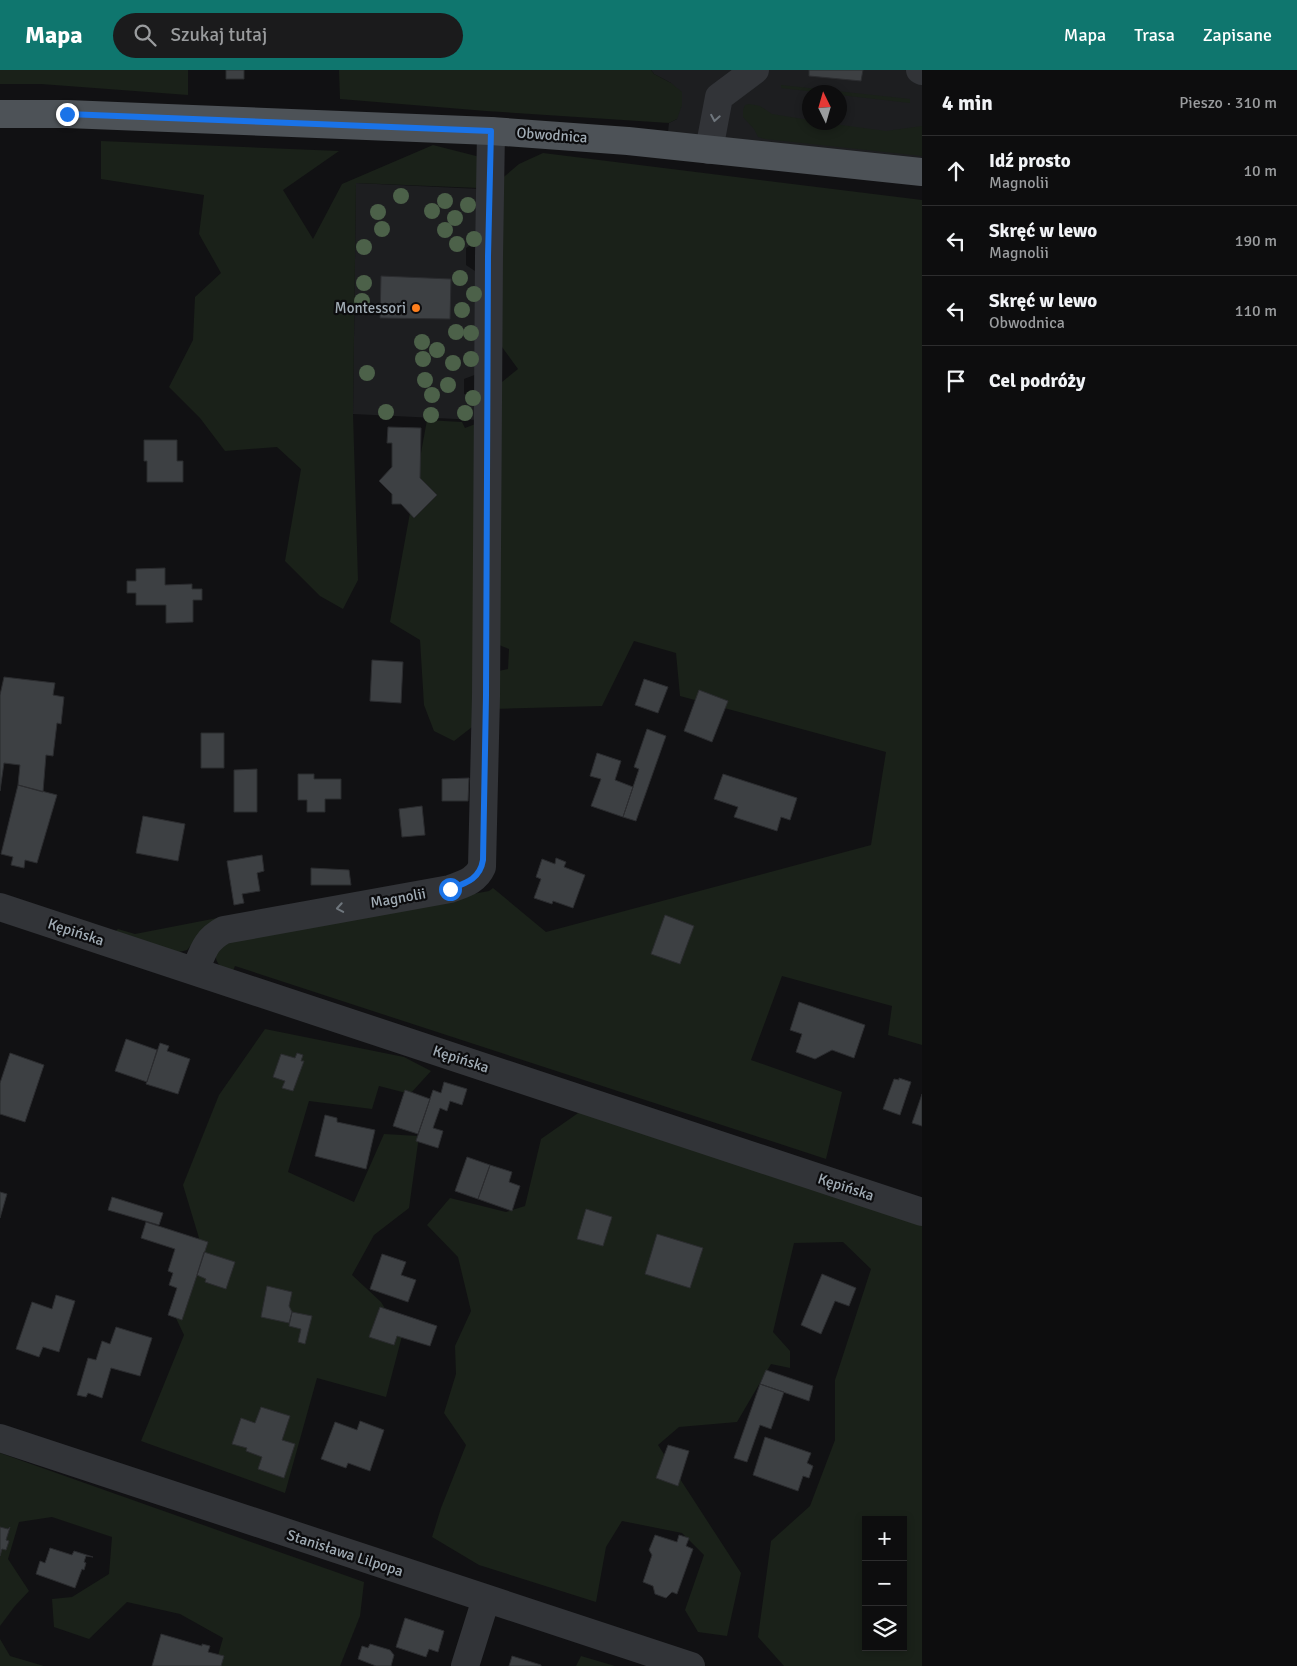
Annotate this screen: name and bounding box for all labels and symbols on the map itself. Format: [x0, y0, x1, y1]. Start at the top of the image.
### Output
north arrow [802, 85, 847, 130]
route end [56, 103, 79, 126]
one-way arrow [711, 113, 721, 122]
street label: Obwodnica [516, 124, 588, 146]
place label: Montessori [335, 299, 406, 317]
marker: Montessori [410, 302, 422, 314]
route start [439, 878, 462, 901]
street label: Magnolii [369, 884, 427, 912]
one-way arrow [335, 903, 344, 913]
street label: Kępińska [46, 914, 106, 950]
street label: Kępińska [431, 1041, 491, 1077]
street label: Kępińska [816, 1169, 876, 1205]
street label: Stanisława Lilpopa [285, 1526, 405, 1580]

